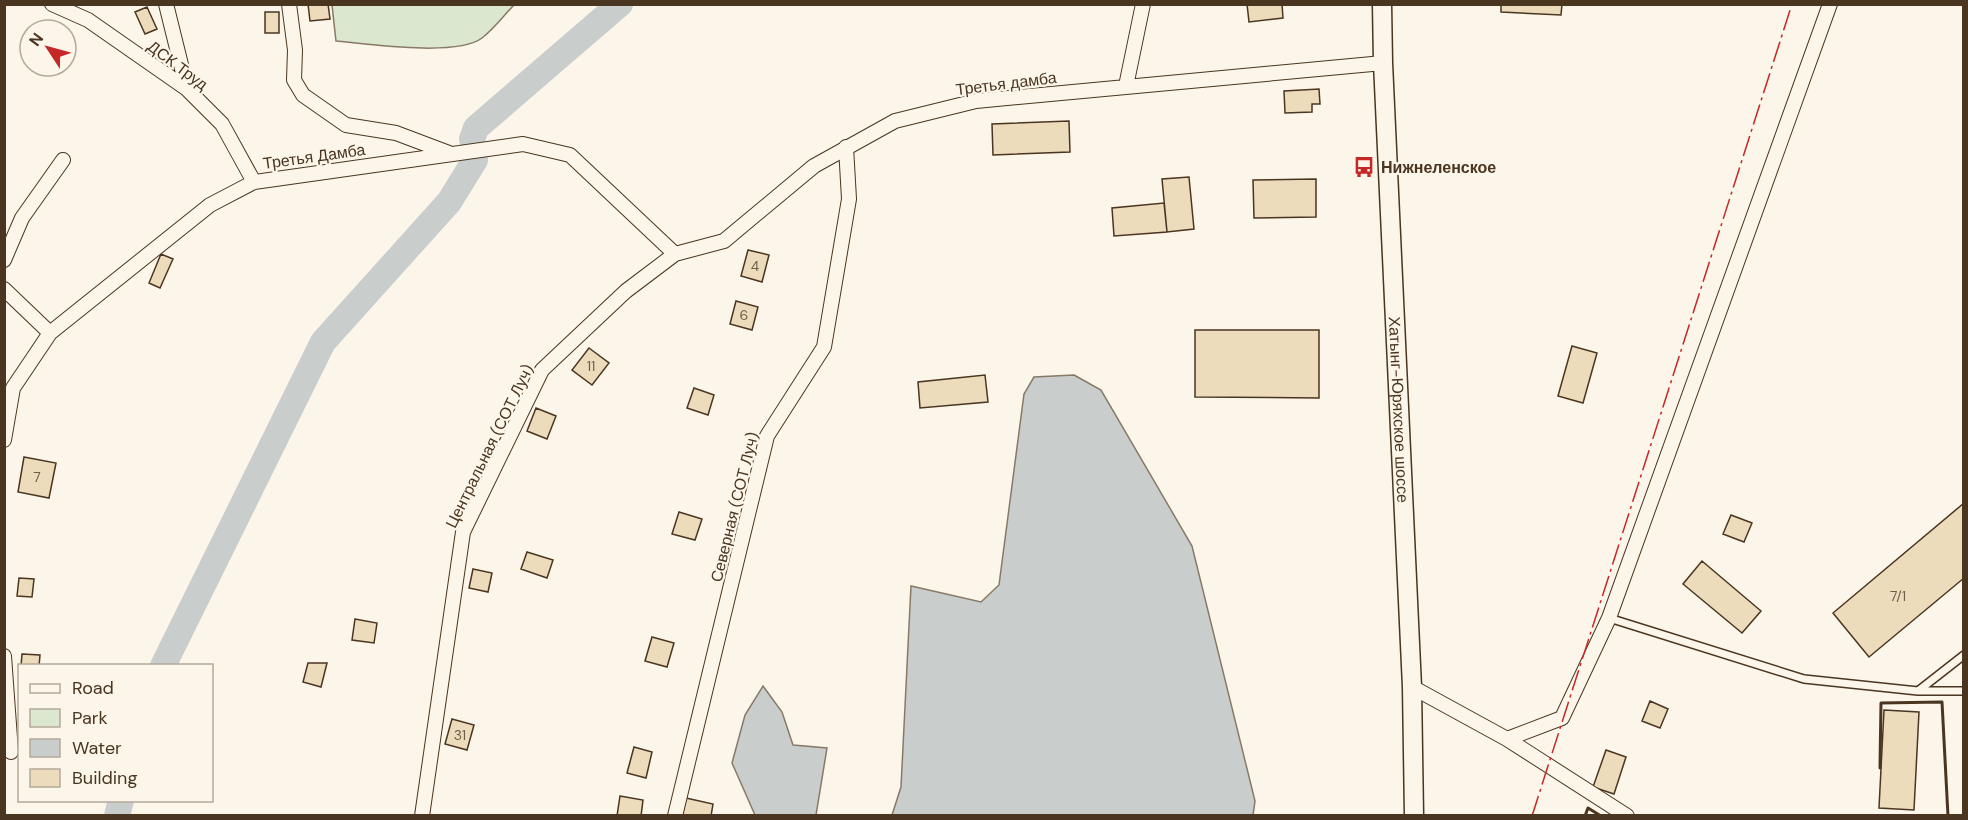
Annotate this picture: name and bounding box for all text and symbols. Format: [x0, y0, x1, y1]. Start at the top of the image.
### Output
north arrow [18, 18, 78, 78]
text: N [24, 29, 48, 50]
street label: ДСК Труд [143, 36, 213, 95]
street label: Третья дамба [954, 67, 1058, 100]
street label: Третья Дамба [262, 139, 367, 174]
bus stop icon: Нижнеленское [1352, 155, 1376, 179]
place label: Нижнеленское [1381, 157, 1496, 178]
house number: 4 [751, 257, 760, 275]
house number: 6 [740, 306, 748, 324]
street label: Хатынг-Юряхское шоссе [1384, 316, 1413, 503]
house number: 11 [587, 357, 595, 375]
street label: Центральная (СОТ Луч) [441, 361, 538, 532]
street label: Северная (СОТ Луч) [706, 430, 763, 584]
house number: 7 [33, 468, 41, 486]
house number: 7/1 [1890, 587, 1906, 605]
legend [18, 664, 213, 802]
text: Road [72, 676, 114, 700]
text: Park [72, 706, 108, 730]
house number: 31 [454, 726, 466, 744]
text: Water [72, 736, 122, 760]
text: Building [72, 766, 137, 790]

